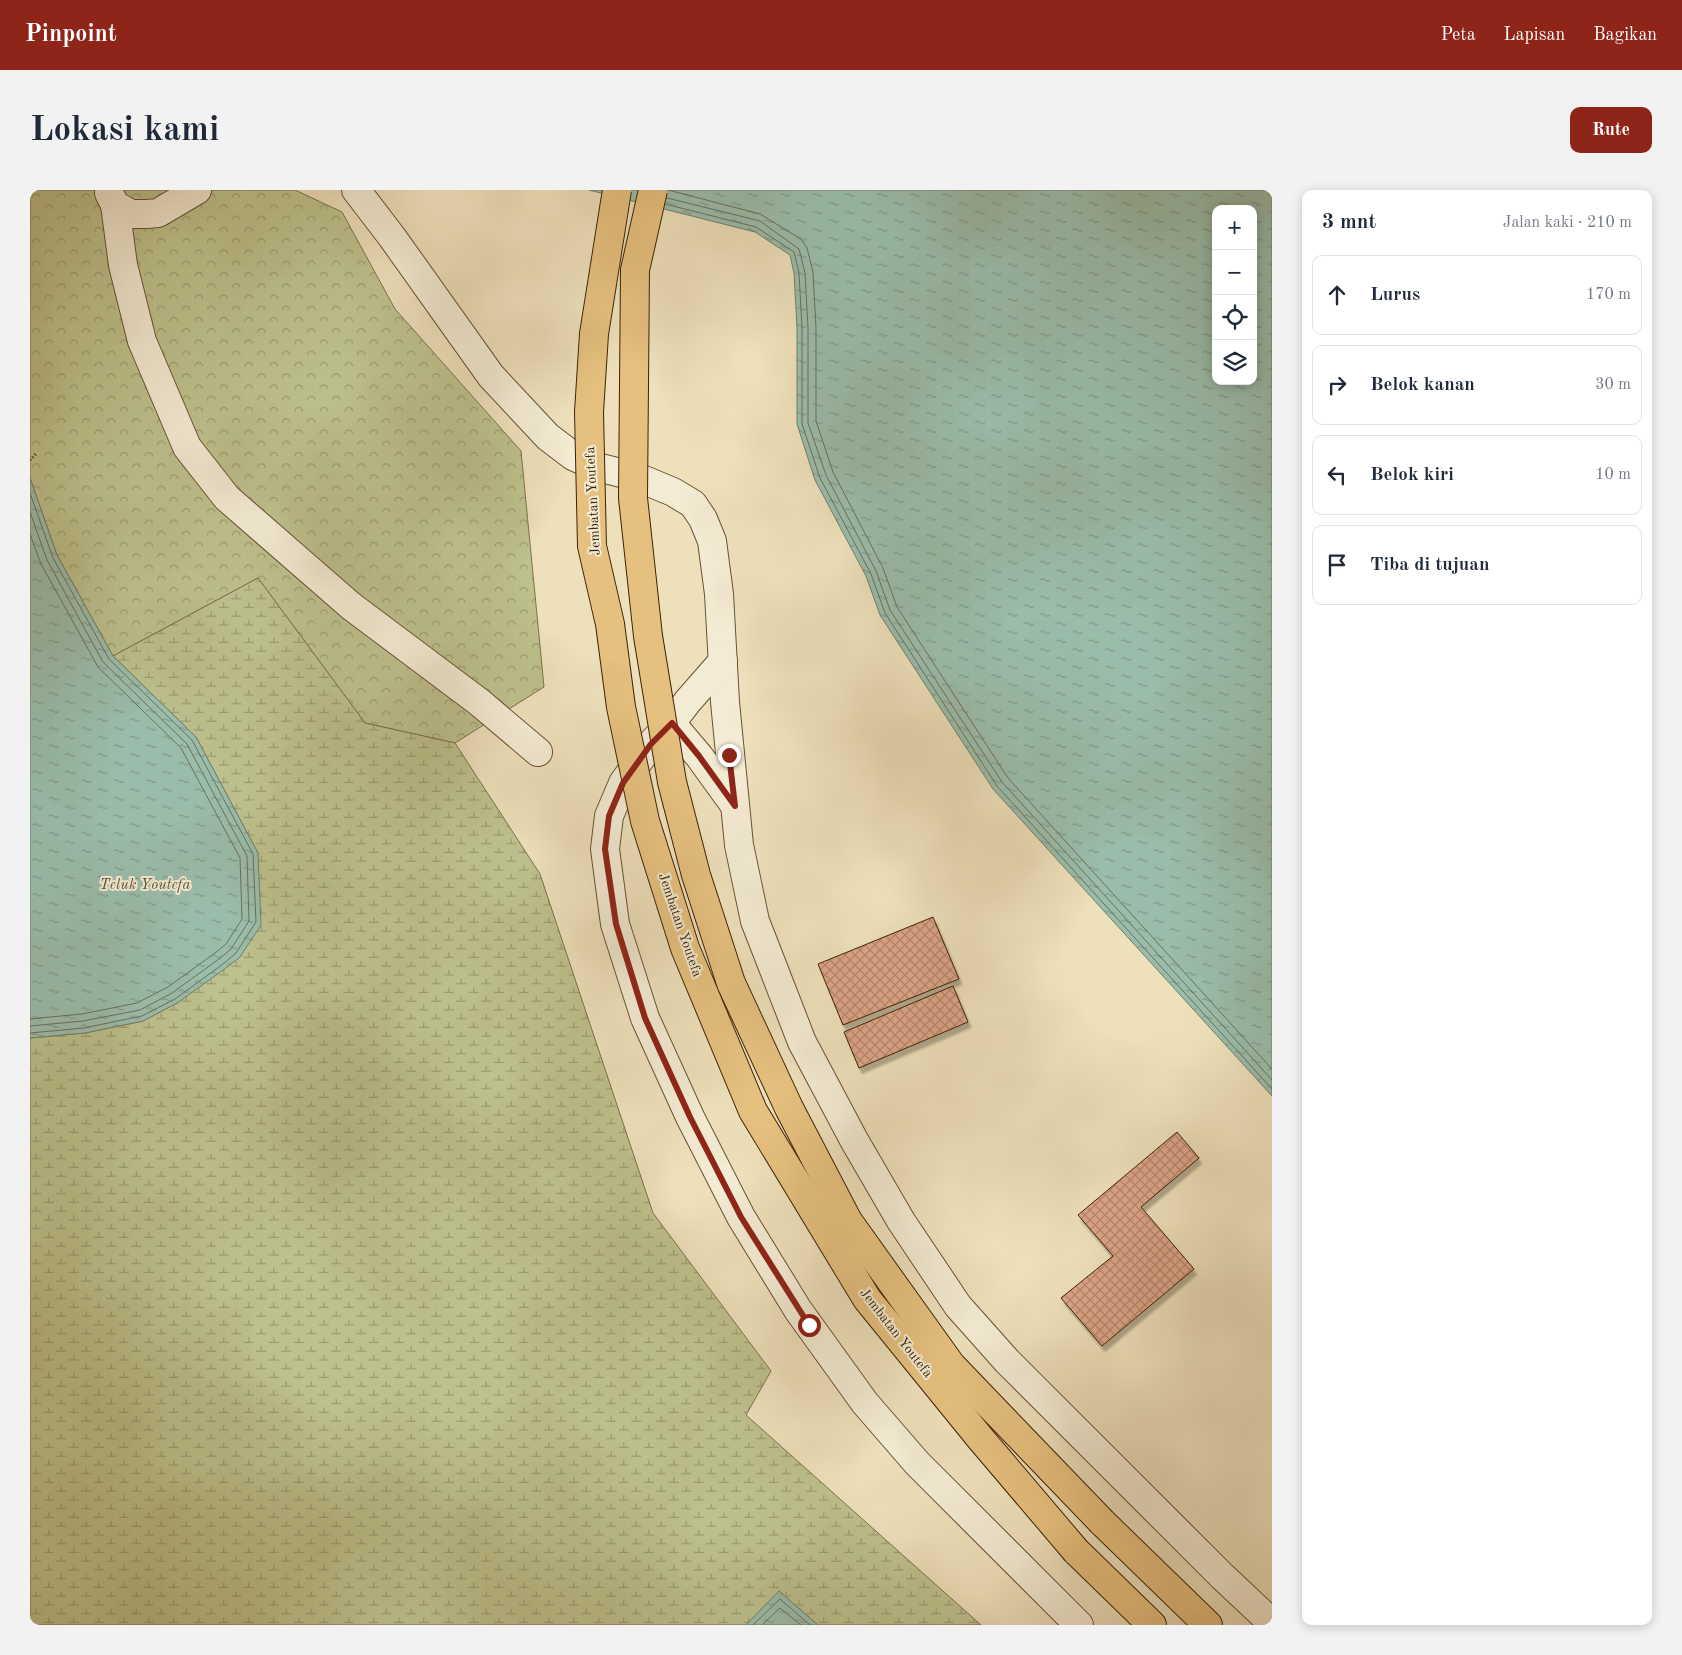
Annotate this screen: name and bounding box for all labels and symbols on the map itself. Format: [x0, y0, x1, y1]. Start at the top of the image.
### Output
street label: Jembatan Youtefa [583, 446, 603, 556]
route end [718, 744, 741, 767]
street label: Jembatan Youtefa [656, 871, 704, 979]
water label: Teluk Youtefa [99, 878, 191, 893]
street label: Jembatan Youtefa [857, 1286, 935, 1380]
route start [798, 1314, 821, 1337]

